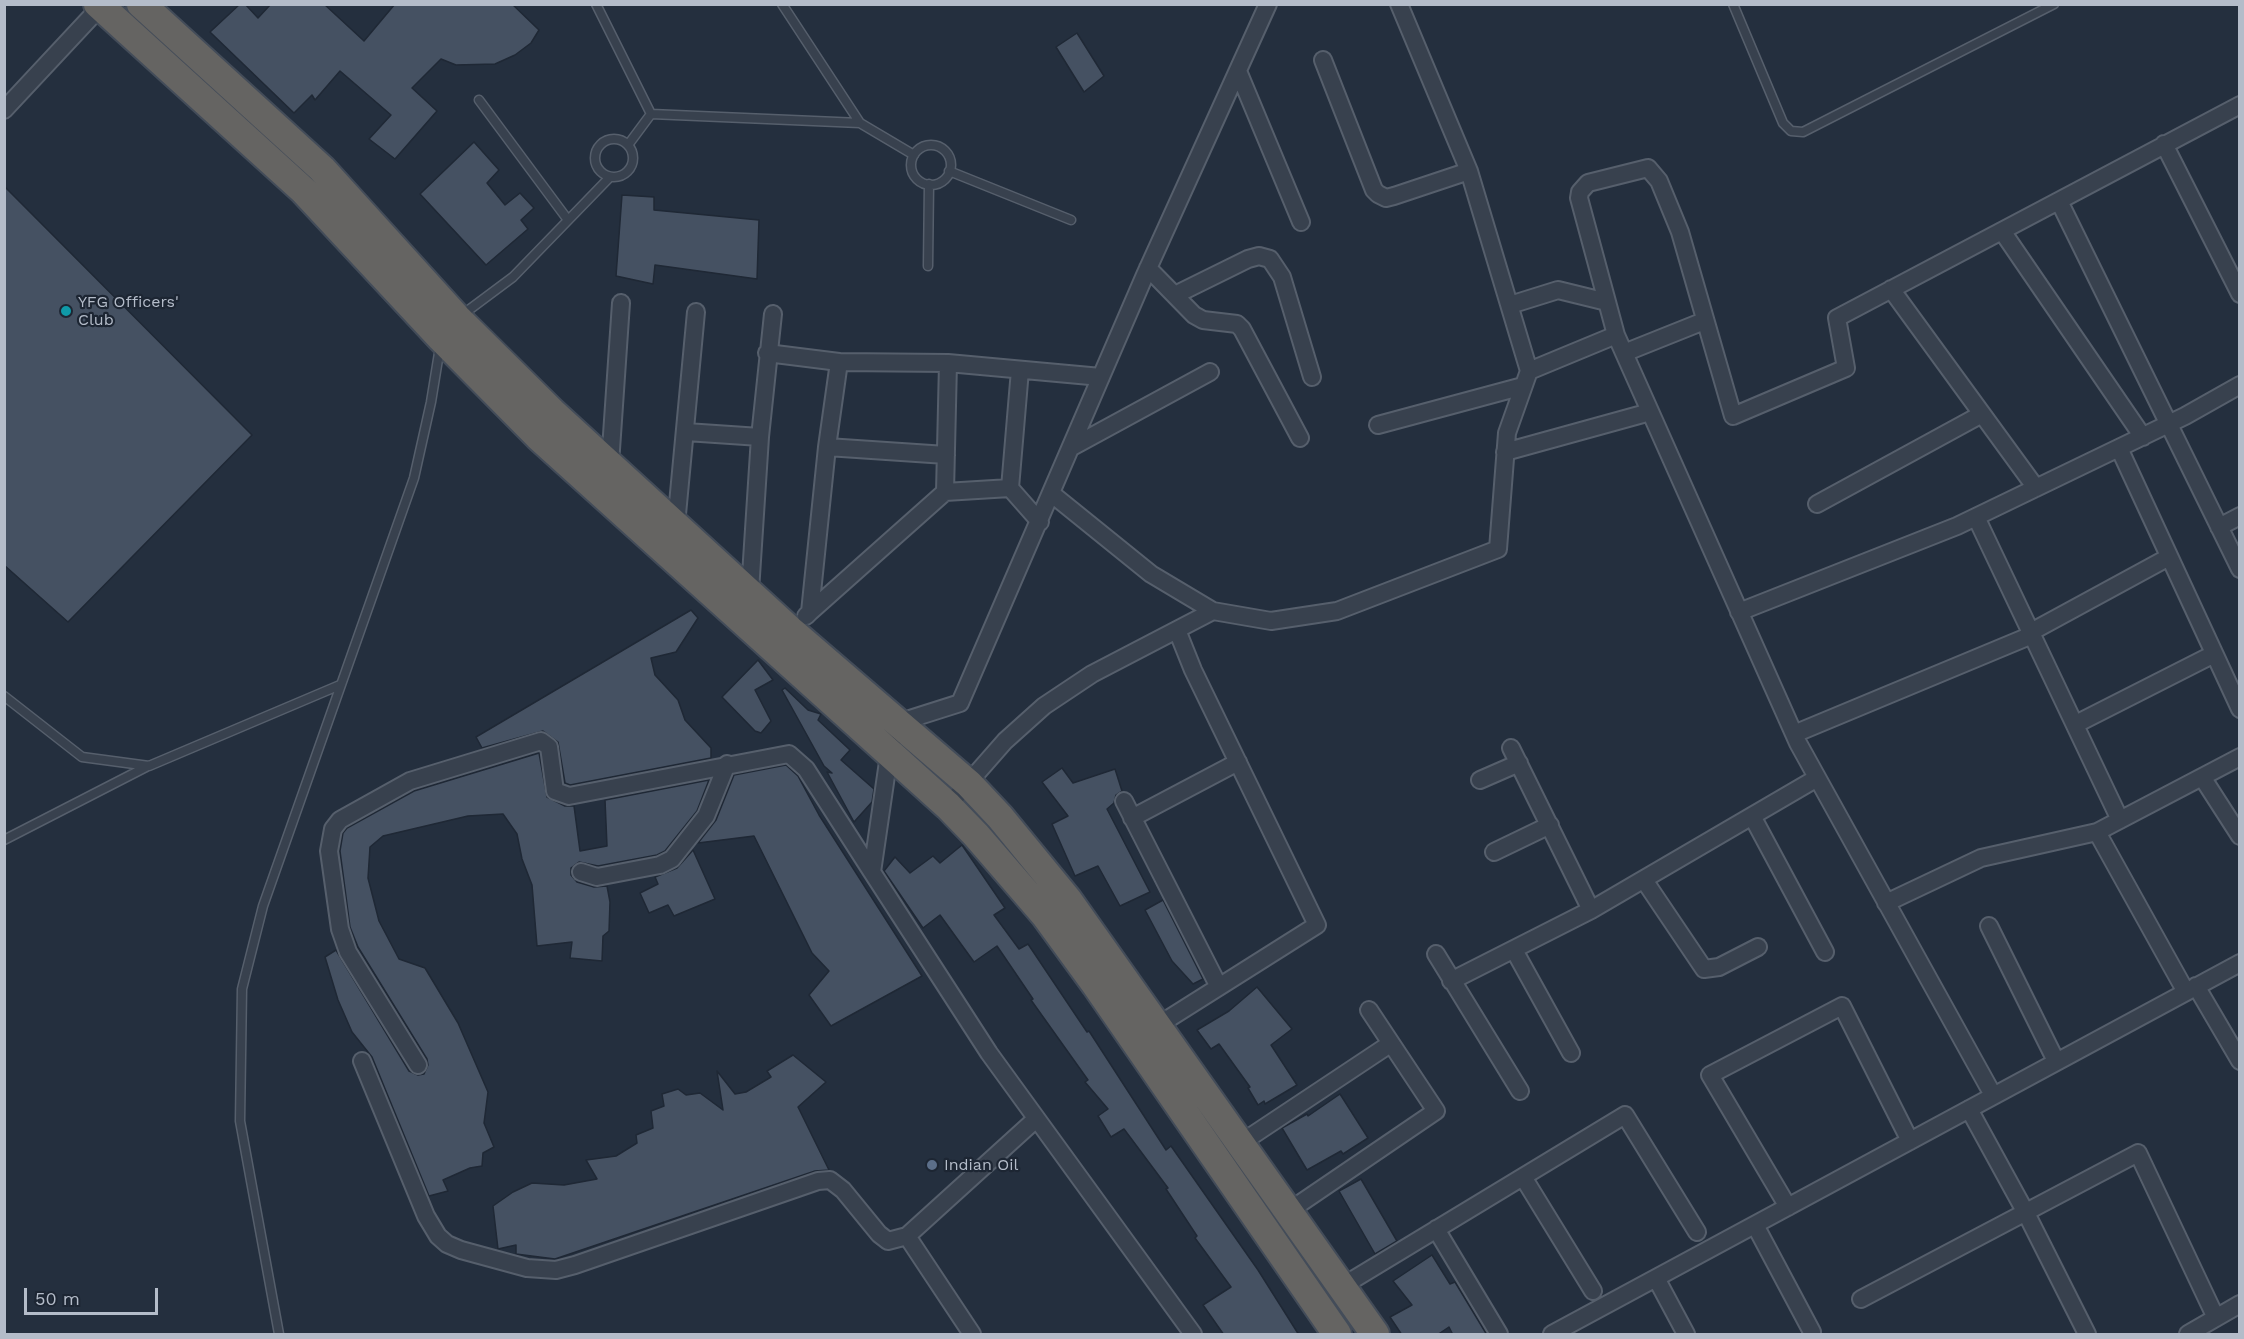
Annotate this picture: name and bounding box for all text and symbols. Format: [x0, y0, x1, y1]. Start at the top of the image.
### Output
place label: YFG Officers' Club [78, 292, 179, 330]
marker: YFG Officers' Club [59, 304, 73, 318]
place label: Indian Oil [944, 1155, 1018, 1175]
marker: Indian Oil [925, 1158, 939, 1172]
scale bar [27, 1276, 160, 1314]
text: 50 m [35, 1288, 80, 1309]

